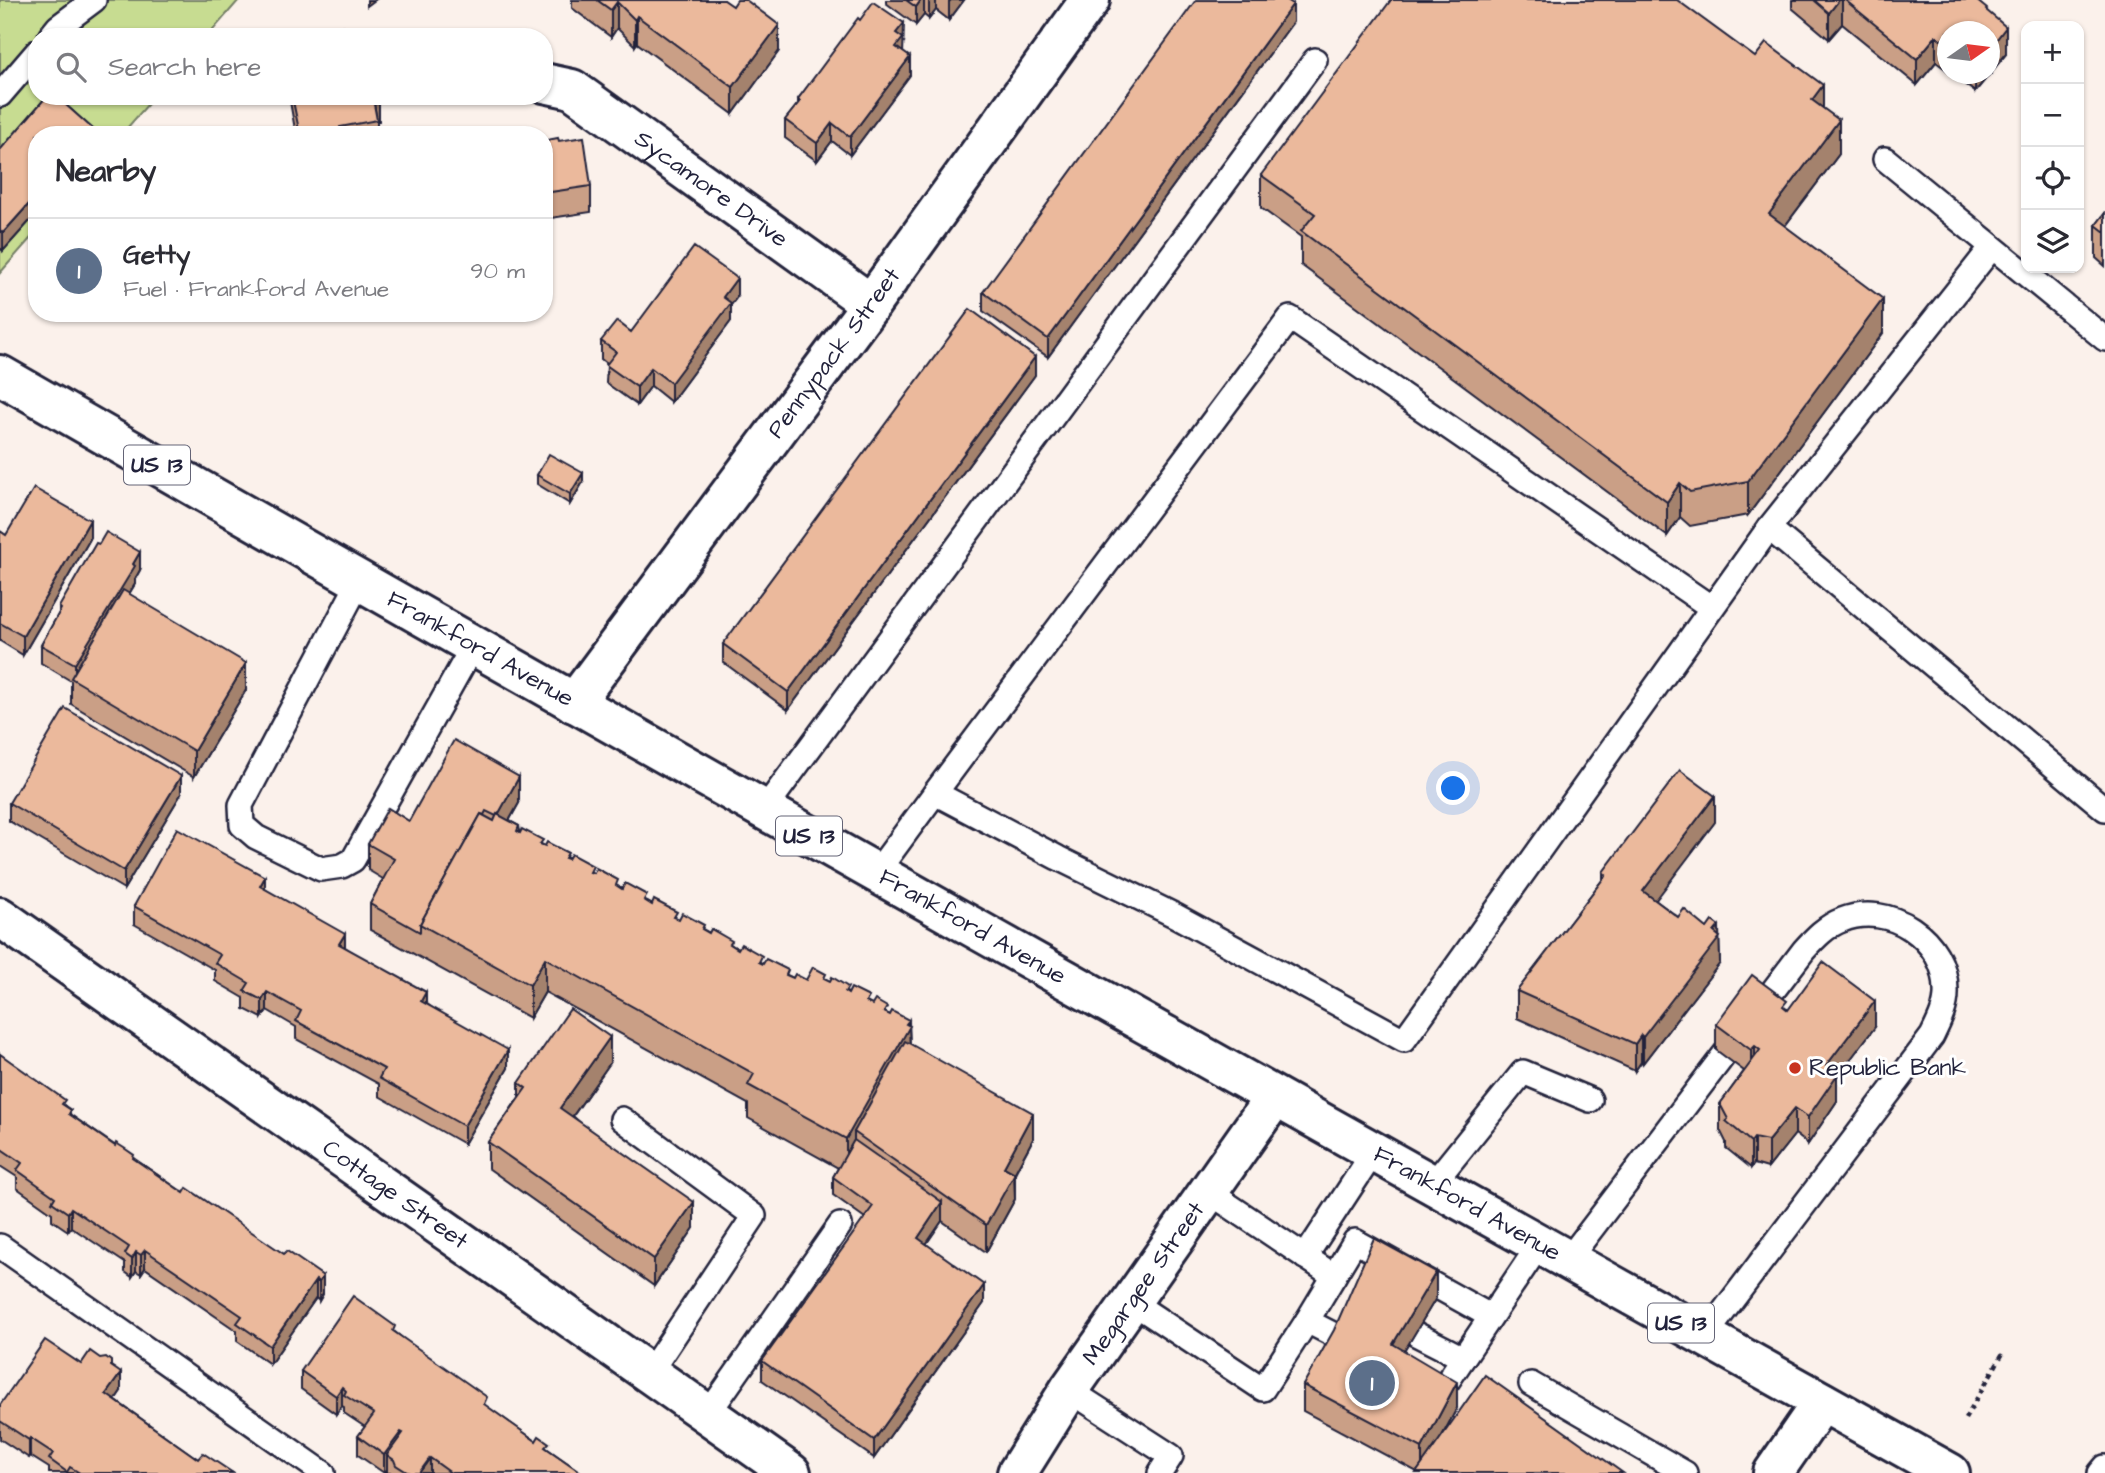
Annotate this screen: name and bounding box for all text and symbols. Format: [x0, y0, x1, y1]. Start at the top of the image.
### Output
north arrow [1937, 21, 2000, 84]
map controls [2021, 21, 2084, 273]
button: + [2021, 21, 2084, 84]
search box [28, 28, 553, 105]
icon: search [52, 48, 90, 86]
text: Search here [108, 49, 261, 85]
button: − [2021, 84, 2084, 147]
street label: Sycamore Drive [627, 122, 795, 256]
button: locate [2021, 147, 2084, 210]
text: Nearby [56, 151, 156, 193]
button: layers [2021, 210, 2084, 273]
text: Getty [123, 237, 190, 273]
text: 1 [78, 255, 80, 287]
text: 90 m [470, 255, 525, 287]
street label: Pennypack Street [760, 261, 909, 445]
text: Fuel · Frankford Avenue [123, 273, 389, 305]
road number: US 13 [124, 446, 190, 485]
street label: Frankford Avenue [381, 583, 580, 716]
your location [1436, 771, 1470, 805]
road number: US 13 [776, 816, 842, 856]
street label: Frankford Avenue [873, 861, 1072, 993]
place label: Republic Bank [1809, 1051, 1967, 1085]
marker: Republic Bank [1787, 1060, 1803, 1076]
street label: Cottage Street [315, 1132, 475, 1258]
street label: Frankford Avenue [1367, 1138, 1567, 1270]
street label: Megargee Street [1074, 1195, 1213, 1372]
road number: US 13 [1648, 1304, 1714, 1342]
pin: 1 [1349, 1357, 1395, 1409]

